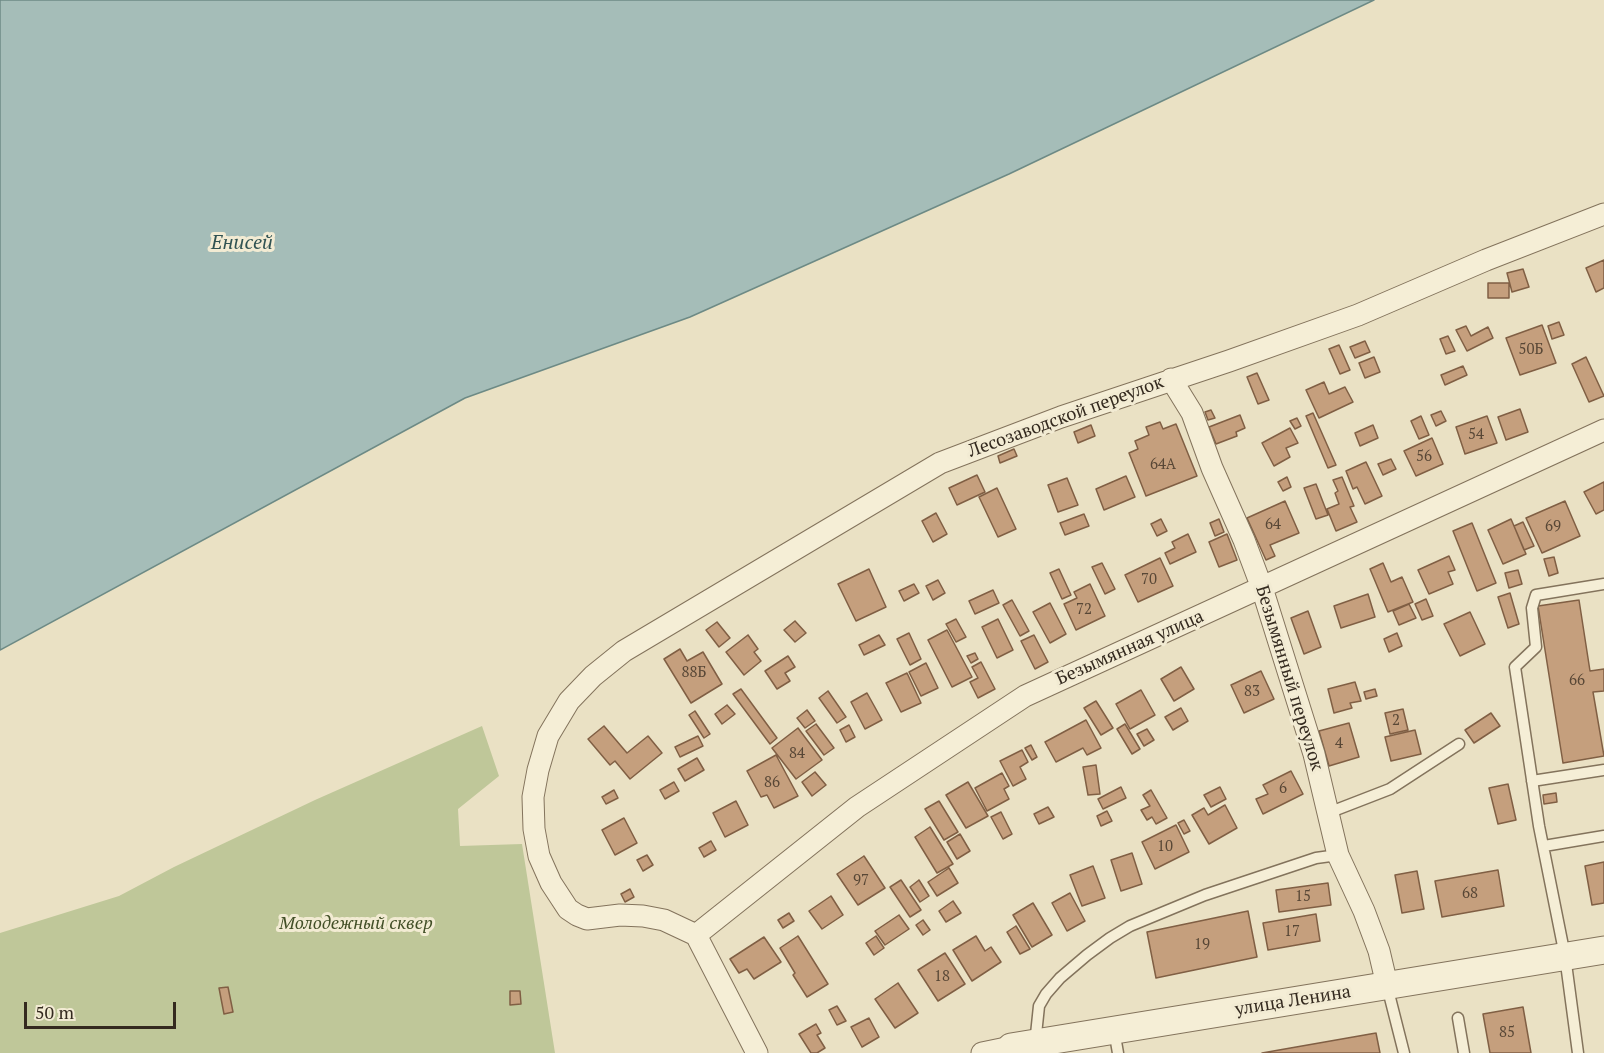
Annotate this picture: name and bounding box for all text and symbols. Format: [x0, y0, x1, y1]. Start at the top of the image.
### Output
water label: Енисей [211, 231, 273, 255]
house number: 50Б [1519, 341, 1543, 359]
street label: Лесозаводской переулок [965, 372, 1167, 462]
house number: 54 [1468, 426, 1484, 444]
house number: 56 [1416, 448, 1432, 466]
house number: 64А [1150, 456, 1176, 474]
house number: 64 [1265, 516, 1281, 534]
house number: 69 [1545, 518, 1561, 536]
house number: 70 [1141, 571, 1157, 589]
street label: Безымянный переулок [1251, 583, 1327, 773]
house number: 72 [1076, 601, 1092, 619]
street label: Безымянная улица [1053, 606, 1207, 690]
house number: 88Б [682, 664, 706, 682]
house number: 66 [1569, 672, 1585, 690]
house number: 83 [1244, 683, 1260, 701]
house number: 2 [1392, 712, 1400, 730]
house number: 4 [1335, 735, 1343, 753]
house number: 84 [789, 745, 805, 763]
house number: 86 [764, 774, 780, 792]
house number: 6 [1279, 780, 1287, 798]
house number: 10 [1157, 838, 1173, 856]
house number: 97 [853, 872, 869, 890]
house number: 68 [1462, 885, 1478, 903]
house number: 15 [1295, 888, 1311, 906]
park label: Молодежный сквер [279, 913, 433, 935]
house number: 17 [1284, 923, 1300, 941]
house number: 19 [1194, 936, 1210, 954]
house number: 18 [934, 968, 950, 986]
street label: улица Ленина [1234, 981, 1352, 1021]
scale bar [27, 990, 178, 1028]
text: 50 m [35, 1000, 74, 1024]
house number: 85 [1499, 1024, 1515, 1042]

